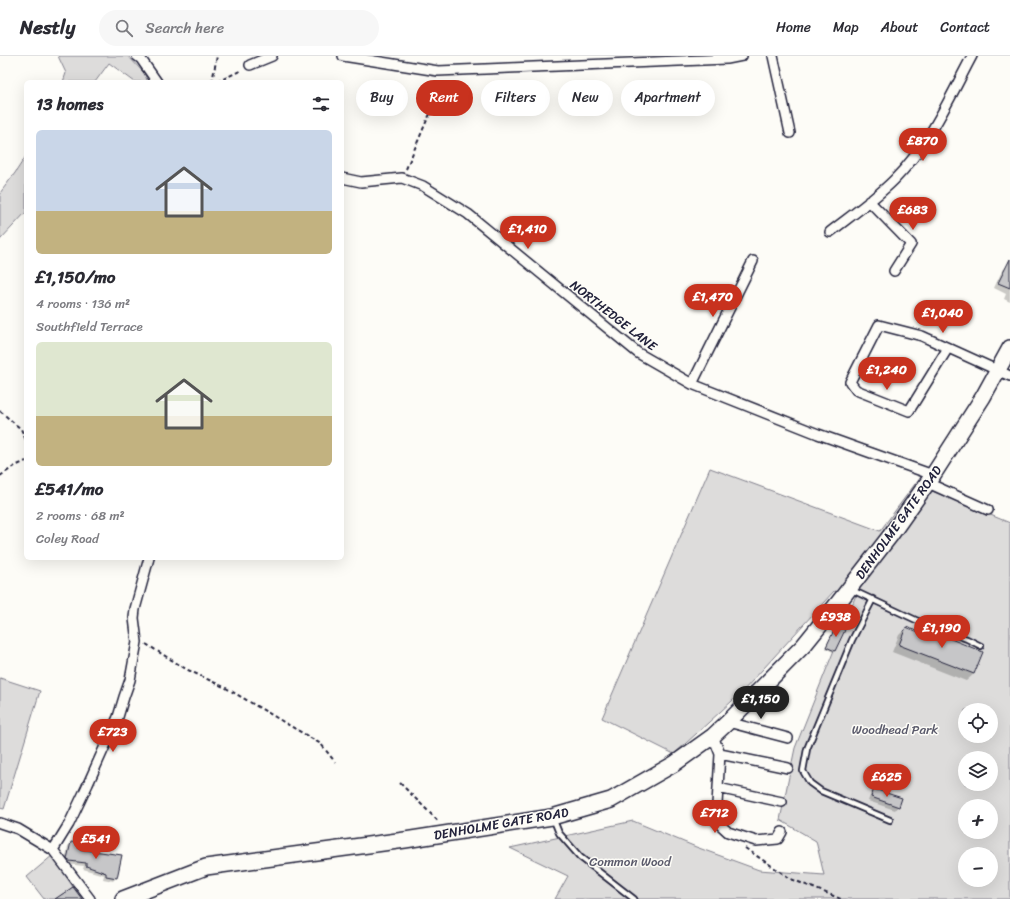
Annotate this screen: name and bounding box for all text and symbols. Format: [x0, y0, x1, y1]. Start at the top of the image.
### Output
search box [99, 10, 379, 46]
text: Nestly [20, 11, 75, 44]
text: Search here [145, 15, 224, 41]
text: Home [776, 15, 811, 40]
text: Map [833, 15, 859, 40]
text: About [881, 15, 918, 40]
text: Contact [940, 15, 990, 40]
icon: search [113, 17, 135, 39]
chip: Buy [356, 80, 408, 116]
chip: Rent [416, 80, 473, 116]
chip: Filters [481, 80, 550, 116]
chip: New [558, 80, 613, 116]
chip: Apartment [621, 80, 715, 116]
text: 13 homes [36, 89, 103, 119]
icon: filters [310, 93, 332, 115]
pin: £870 [899, 128, 947, 162]
text: £870 [908, 129, 938, 152]
icon: home [148, 156, 220, 228]
pin: £683 [889, 197, 937, 231]
text: £683 [898, 198, 928, 221]
pin: £1,410 [495, 216, 561, 250]
text: £1,410 [509, 217, 547, 240]
text: £1,150/mo [36, 262, 115, 292]
street label: NORTHEDGE LANE [565, 274, 663, 357]
pin: £1,470 [680, 284, 746, 318]
text: £1,470 [693, 285, 733, 308]
text: 4 rooms · 136 m² [36, 292, 130, 315]
pin: £1,040 [910, 300, 976, 334]
text: £1,040 [923, 301, 963, 324]
text: Southfield Terrace [36, 315, 143, 338]
pin: £1,240 [854, 357, 920, 391]
text: £1,240 [867, 358, 907, 381]
icon: home [148, 368, 220, 440]
street label: DENHOLME GATE ROAD [849, 460, 948, 584]
text: £541/mo [36, 474, 103, 504]
text: 2 rooms · 68 m² [36, 504, 125, 527]
text: Coley Road [36, 527, 99, 550]
pin: £938 [812, 604, 860, 638]
text: £938 [821, 605, 851, 628]
pin: £1,190 [909, 615, 975, 649]
text: £1,190 [923, 616, 961, 639]
pin: £1,150 [728, 686, 794, 720]
text: £1,150 [742, 687, 780, 710]
map controls [958, 703, 998, 887]
button: locate [958, 703, 998, 743]
park label: Woodhead Park [852, 718, 938, 741]
pin: £723 [89, 719, 137, 753]
text: £723 [99, 720, 127, 743]
button: layers [958, 751, 998, 791]
pin: £625 [863, 764, 911, 798]
text: £625 [872, 765, 902, 788]
button: + [958, 799, 998, 839]
street label: DENHOLME GATE ROAD [432, 800, 571, 847]
pin: £712 [691, 800, 739, 834]
text: £712 [701, 801, 729, 824]
pin: £541 [72, 826, 120, 860]
text: £541 [82, 827, 110, 850]
button: − [958, 847, 998, 887]
park label: Common Wood [589, 850, 672, 873]

